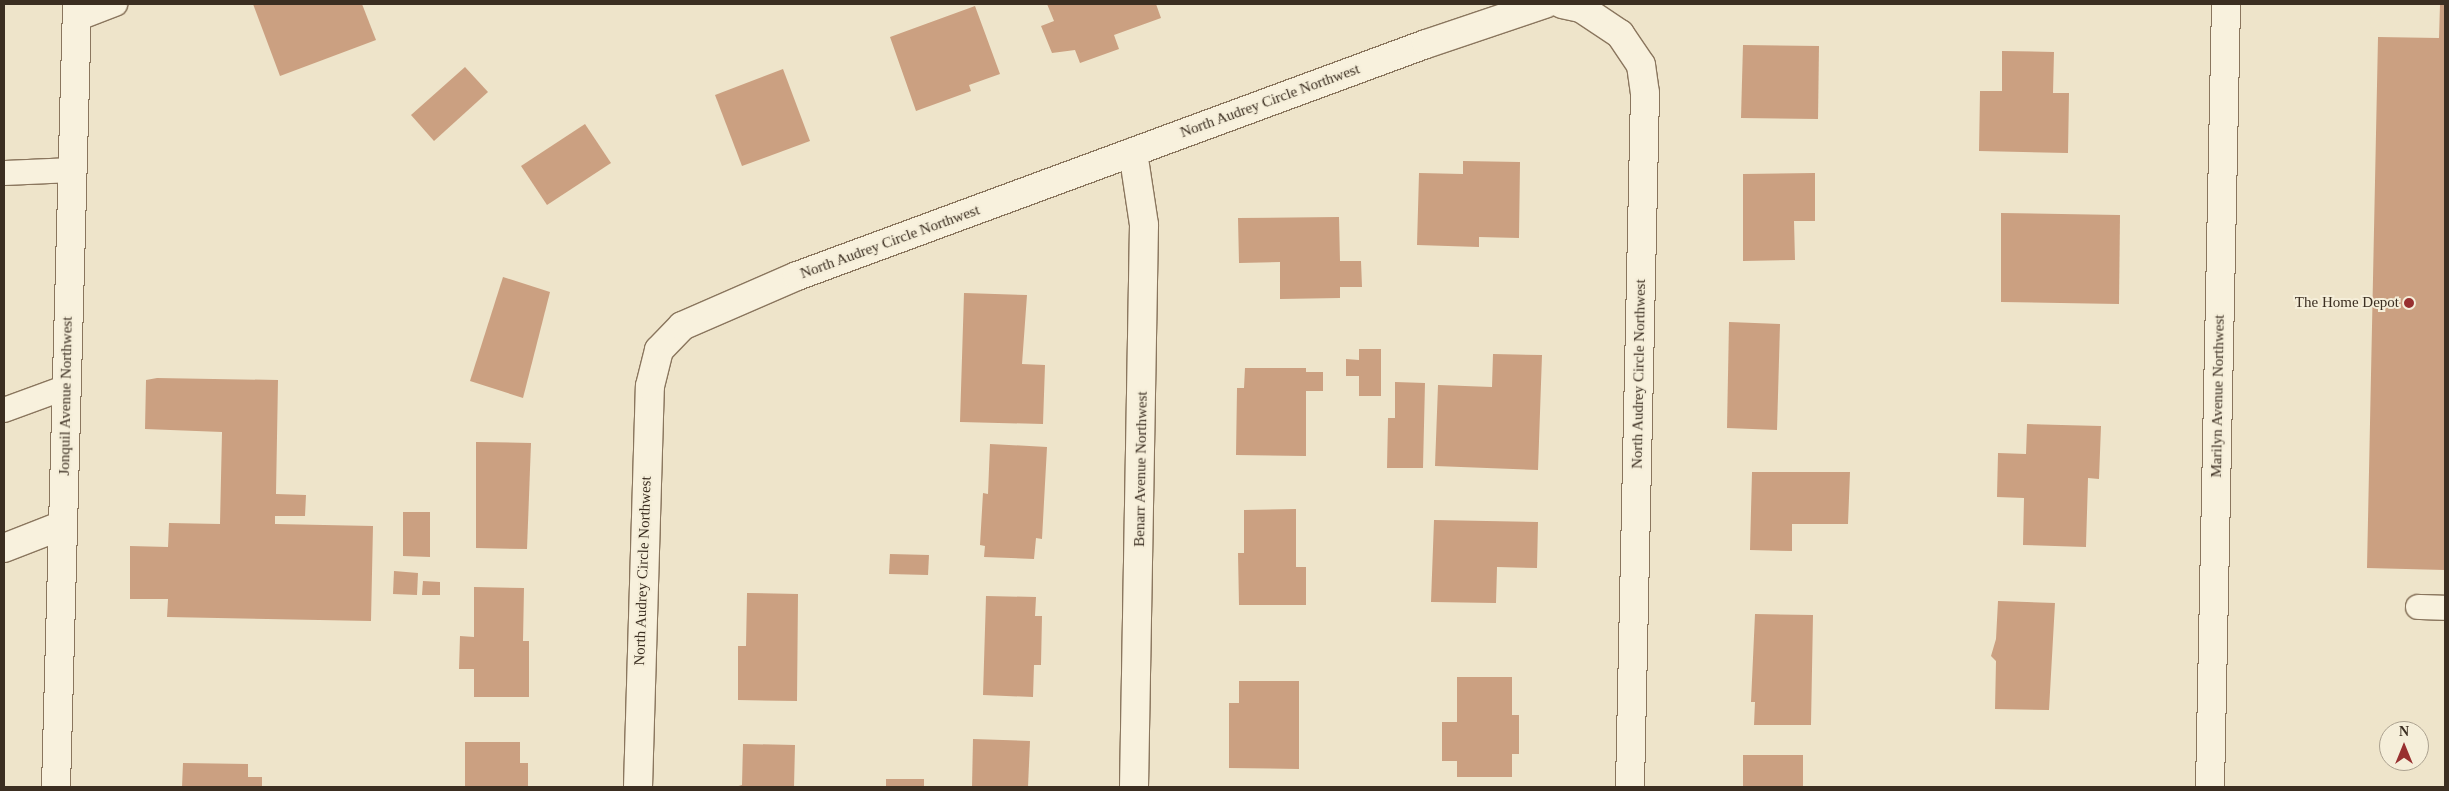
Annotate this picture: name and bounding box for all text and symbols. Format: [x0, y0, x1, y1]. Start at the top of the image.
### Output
street label: North Audrey Circle Northwest [1177, 60, 1363, 142]
street label: North Audrey Circle Northwest [797, 201, 983, 283]
street label: North Audrey Circle Northwest [1628, 279, 1650, 469]
place label: The Home Depot [2295, 294, 2399, 312]
marker: The Home Depot [2403, 297, 2415, 309]
street label: Marilyn Avenue Northwest [2208, 314, 2228, 478]
street label: Jonquil Avenue Northwest [56, 316, 76, 476]
street label: Benarr Avenue Northwest [1131, 391, 1151, 547]
street label: North Audrey Circle Northwest [631, 476, 655, 666]
north arrow [2379, 721, 2429, 771]
text: N [2399, 724, 2409, 739]

